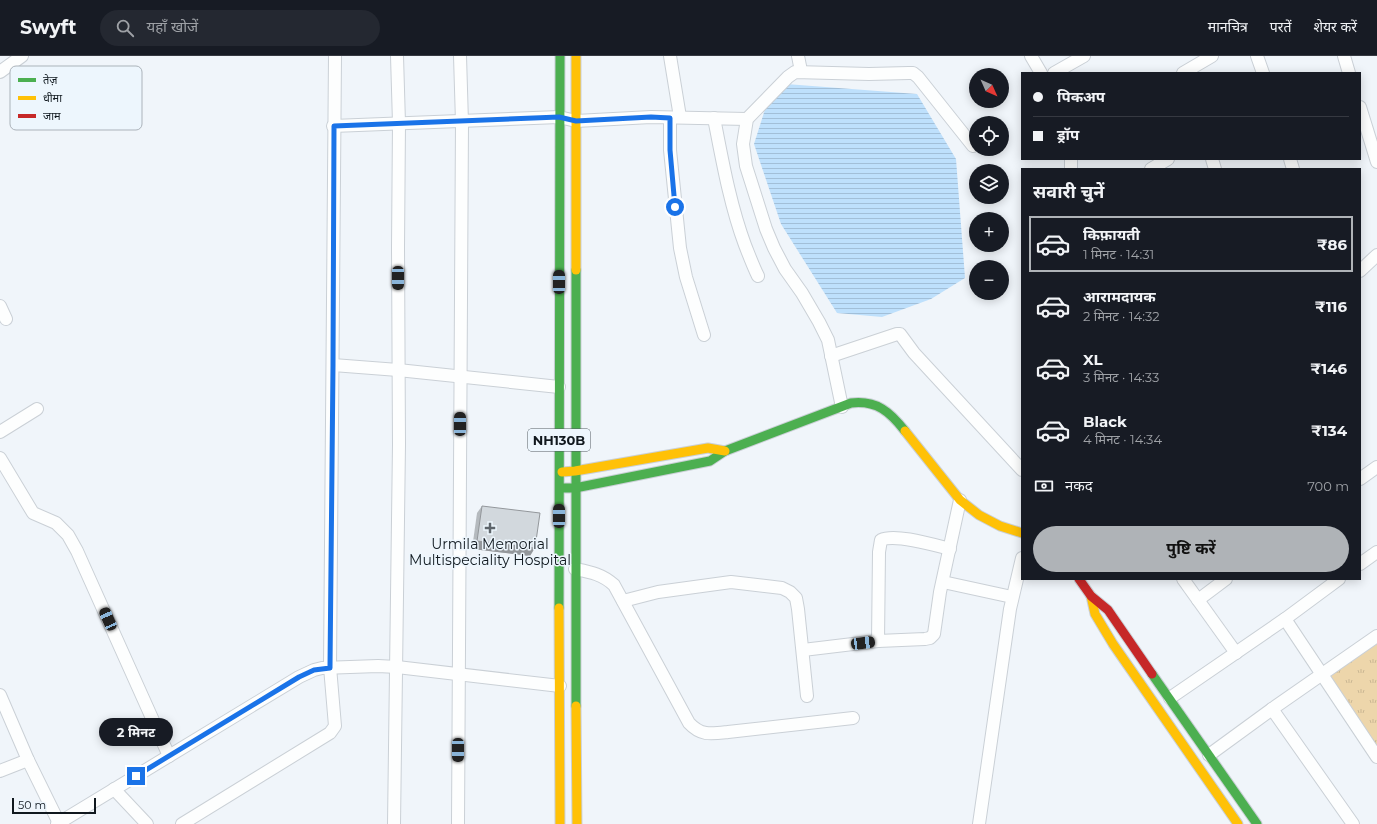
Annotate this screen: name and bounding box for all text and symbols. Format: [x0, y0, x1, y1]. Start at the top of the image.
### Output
search box [100, 10, 380, 46]
text: Swyft [20, 16, 76, 39]
icon: search [114, 17, 136, 39]
text: यहाँ खोजें [146, 17, 198, 36]
text: मानचित्र [1208, 18, 1248, 36]
text: परतें [1270, 18, 1291, 36]
text: शेयर करें [1313, 18, 1357, 36]
legend [10, 66, 142, 130]
north arrow [969, 68, 1009, 108]
map controls [969, 68, 1009, 300]
text: तेज़ [43, 73, 58, 87]
text: पिकअप [1057, 87, 1105, 106]
text: धीमा [43, 91, 62, 105]
text: जाम [43, 109, 61, 123]
button: locate [969, 116, 1009, 156]
text: ड्रॉप [1057, 125, 1079, 144]
button: layers [969, 164, 1009, 204]
text: सवारी चुनें [1033, 181, 1104, 203]
route start [666, 198, 684, 216]
button: + [969, 212, 1009, 252]
text: किफ़ायती [1083, 225, 1140, 244]
icon: car [1035, 226, 1071, 262]
text: ₹86 [1317, 235, 1347, 254]
text: 1 मिनट · 14:31 [1083, 246, 1154, 262]
button: − [969, 260, 1009, 300]
car [392, 266, 404, 290]
car [553, 270, 565, 294]
text: आरामदायक [1083, 287, 1156, 306]
icon: car [1035, 288, 1071, 324]
text: ₹116 [1315, 297, 1347, 316]
text: 2 मिनट · 14:32 [1083, 308, 1160, 324]
icon: car [1035, 350, 1071, 386]
text: XL [1083, 350, 1102, 369]
text: ₹146 [1310, 359, 1347, 378]
text: 3 मिनट · 14:33 [1083, 369, 1159, 385]
car [454, 412, 466, 436]
icon: car [1035, 412, 1071, 448]
text: Black [1083, 412, 1127, 431]
text: ₹134 [1311, 421, 1347, 440]
road number: NH130B [528, 429, 590, 451]
text: 4 मिनट · 14:34 [1083, 431, 1162, 447]
icon: cash [1033, 475, 1055, 497]
text: नकद [1065, 476, 1093, 495]
text: 700 m [1307, 478, 1349, 494]
car [553, 504, 565, 528]
marker: Urmila Memorial Multispeciality Hospital [484, 522, 496, 534]
button: पुष्टि करें [1033, 526, 1349, 572]
place label: Urmila Memorial Multispeciality Hospital [409, 535, 571, 569]
car [98, 606, 118, 632]
car [850, 636, 876, 650]
callout: 2 मिनट [99, 718, 173, 746]
text: 2 मिनट [117, 724, 155, 740]
car [452, 738, 464, 762]
route end [127, 767, 145, 785]
scale bar [12, 796, 96, 815]
text: 50 m [18, 798, 46, 812]

